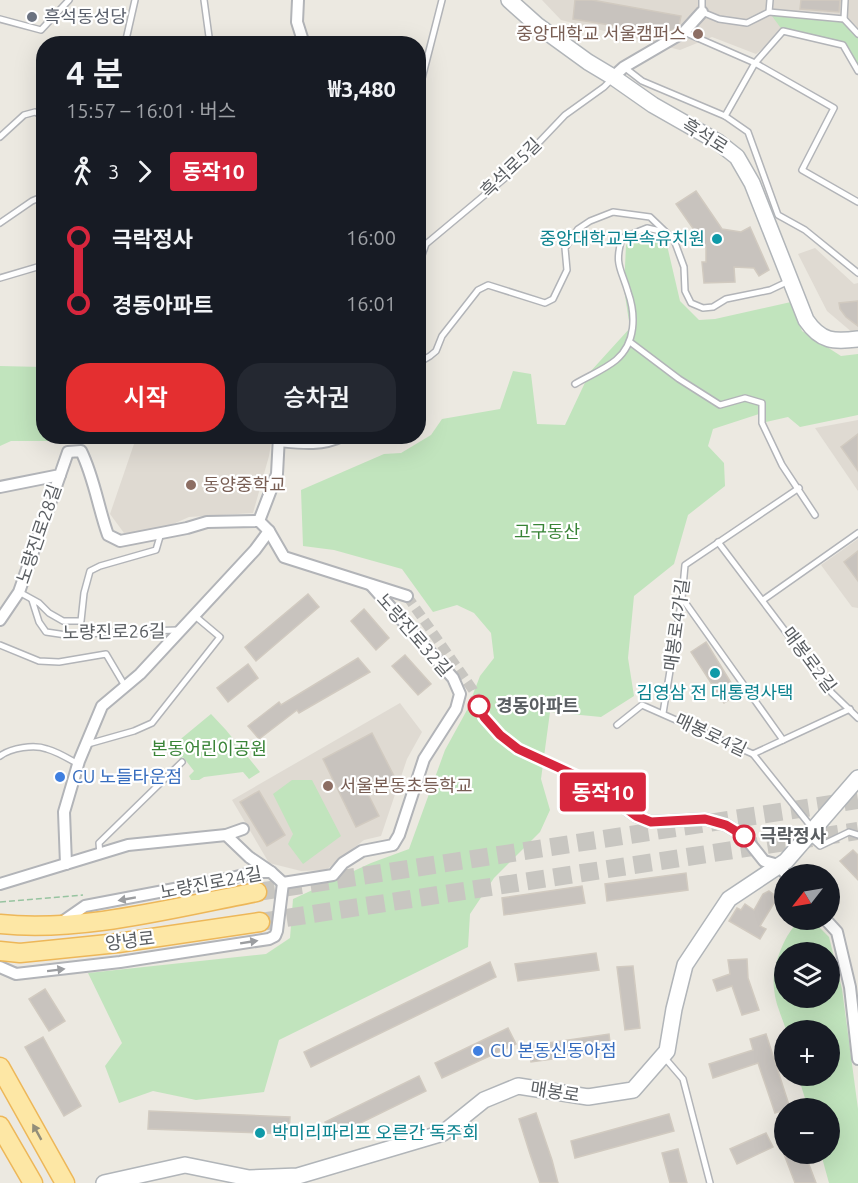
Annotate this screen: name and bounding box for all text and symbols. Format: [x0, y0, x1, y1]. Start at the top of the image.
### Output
place label: 흑석동성당 [44, 6, 127, 26]
marker: 흑석동성당 [25, 10, 39, 24]
place label: 중앙대학교 서울캠퍼스 [516, 23, 686, 43]
marker: 중앙대학교 서울캠퍼스 [691, 27, 705, 41]
text: 4 분 [66, 54, 123, 91]
text: ₩3,480 [328, 76, 396, 101]
text: 15:57 – 16:01 · 버스 [66, 99, 236, 122]
street label: 흑석로 [679, 114, 732, 157]
street label: 흑석로5길 [476, 134, 545, 201]
icon: walk [66, 155, 99, 188]
icon: forward [128, 155, 161, 188]
text: 동작10 [182, 159, 245, 183]
text: 3 [108, 160, 119, 183]
text: 극락정사 [112, 226, 193, 251]
text: 16:00 [346, 226, 396, 249]
place label: 중앙대학교부속유치원 [539, 228, 705, 248]
marker: 중앙대학교부속유치원 [710, 232, 724, 246]
text: 경동아파트 [112, 292, 213, 317]
text: 16:01 [346, 292, 396, 315]
button: 시작 [66, 363, 225, 432]
button: 승차권 [237, 363, 396, 432]
place label: 동양중학교 [203, 474, 286, 494]
marker: 동양중학교 [184, 478, 198, 492]
street label: 노량진로28길 [12, 482, 64, 586]
park label: 고구동산 [514, 521, 580, 541]
street label: 매봉로4가길 [660, 577, 692, 672]
street label: 노량진로32길 [373, 589, 456, 680]
street label: 노량진로26길 [62, 620, 166, 642]
street label: 매봉로2길 [779, 623, 841, 696]
marker: 김영삼 전 대통령사택 [708, 666, 722, 680]
place label: 김영삼 전 대통령사택 [636, 682, 794, 702]
marker: 경동아파트 [468, 695, 490, 717]
place label: 경동아파트 [496, 695, 579, 715]
street label: 매봉로4길 [673, 709, 750, 759]
park label: 본동어린이공원 [151, 738, 267, 758]
place label: CU 노들타운점 [72, 766, 182, 786]
marker: CU 노들타운점 [53, 770, 67, 784]
line badge: 동작10 [561, 772, 645, 812]
place label: 서울본동초등학교 [340, 775, 472, 795]
marker: 서울본동초등학교 [321, 779, 335, 793]
text: 동작10 [572, 780, 634, 804]
marker: 극락정사 [733, 825, 755, 847]
place label: 극락정사 [760, 825, 827, 845]
street label: 노량진로24길 [158, 862, 263, 902]
north arrow [774, 864, 840, 930]
map controls [774, 864, 840, 1164]
one-way arrow [117, 894, 136, 903]
street label: 양녕로 [104, 927, 156, 953]
one-way arrow [240, 937, 259, 946]
button: layers [774, 942, 840, 1008]
one-way arrow [47, 965, 66, 974]
button: + [774, 1020, 840, 1086]
place label: CU 본동신동아점 [490, 1040, 617, 1060]
marker: CU 본동신동아점 [471, 1044, 485, 1058]
street label: 매봉로 [529, 1077, 581, 1105]
button: − [774, 1098, 840, 1164]
place label: 박미리파리프 오른간 독주회 [272, 1122, 479, 1142]
one-way arrow [31, 1124, 42, 1140]
marker: 박미리파리프 오른간 독주회 [253, 1126, 267, 1140]

